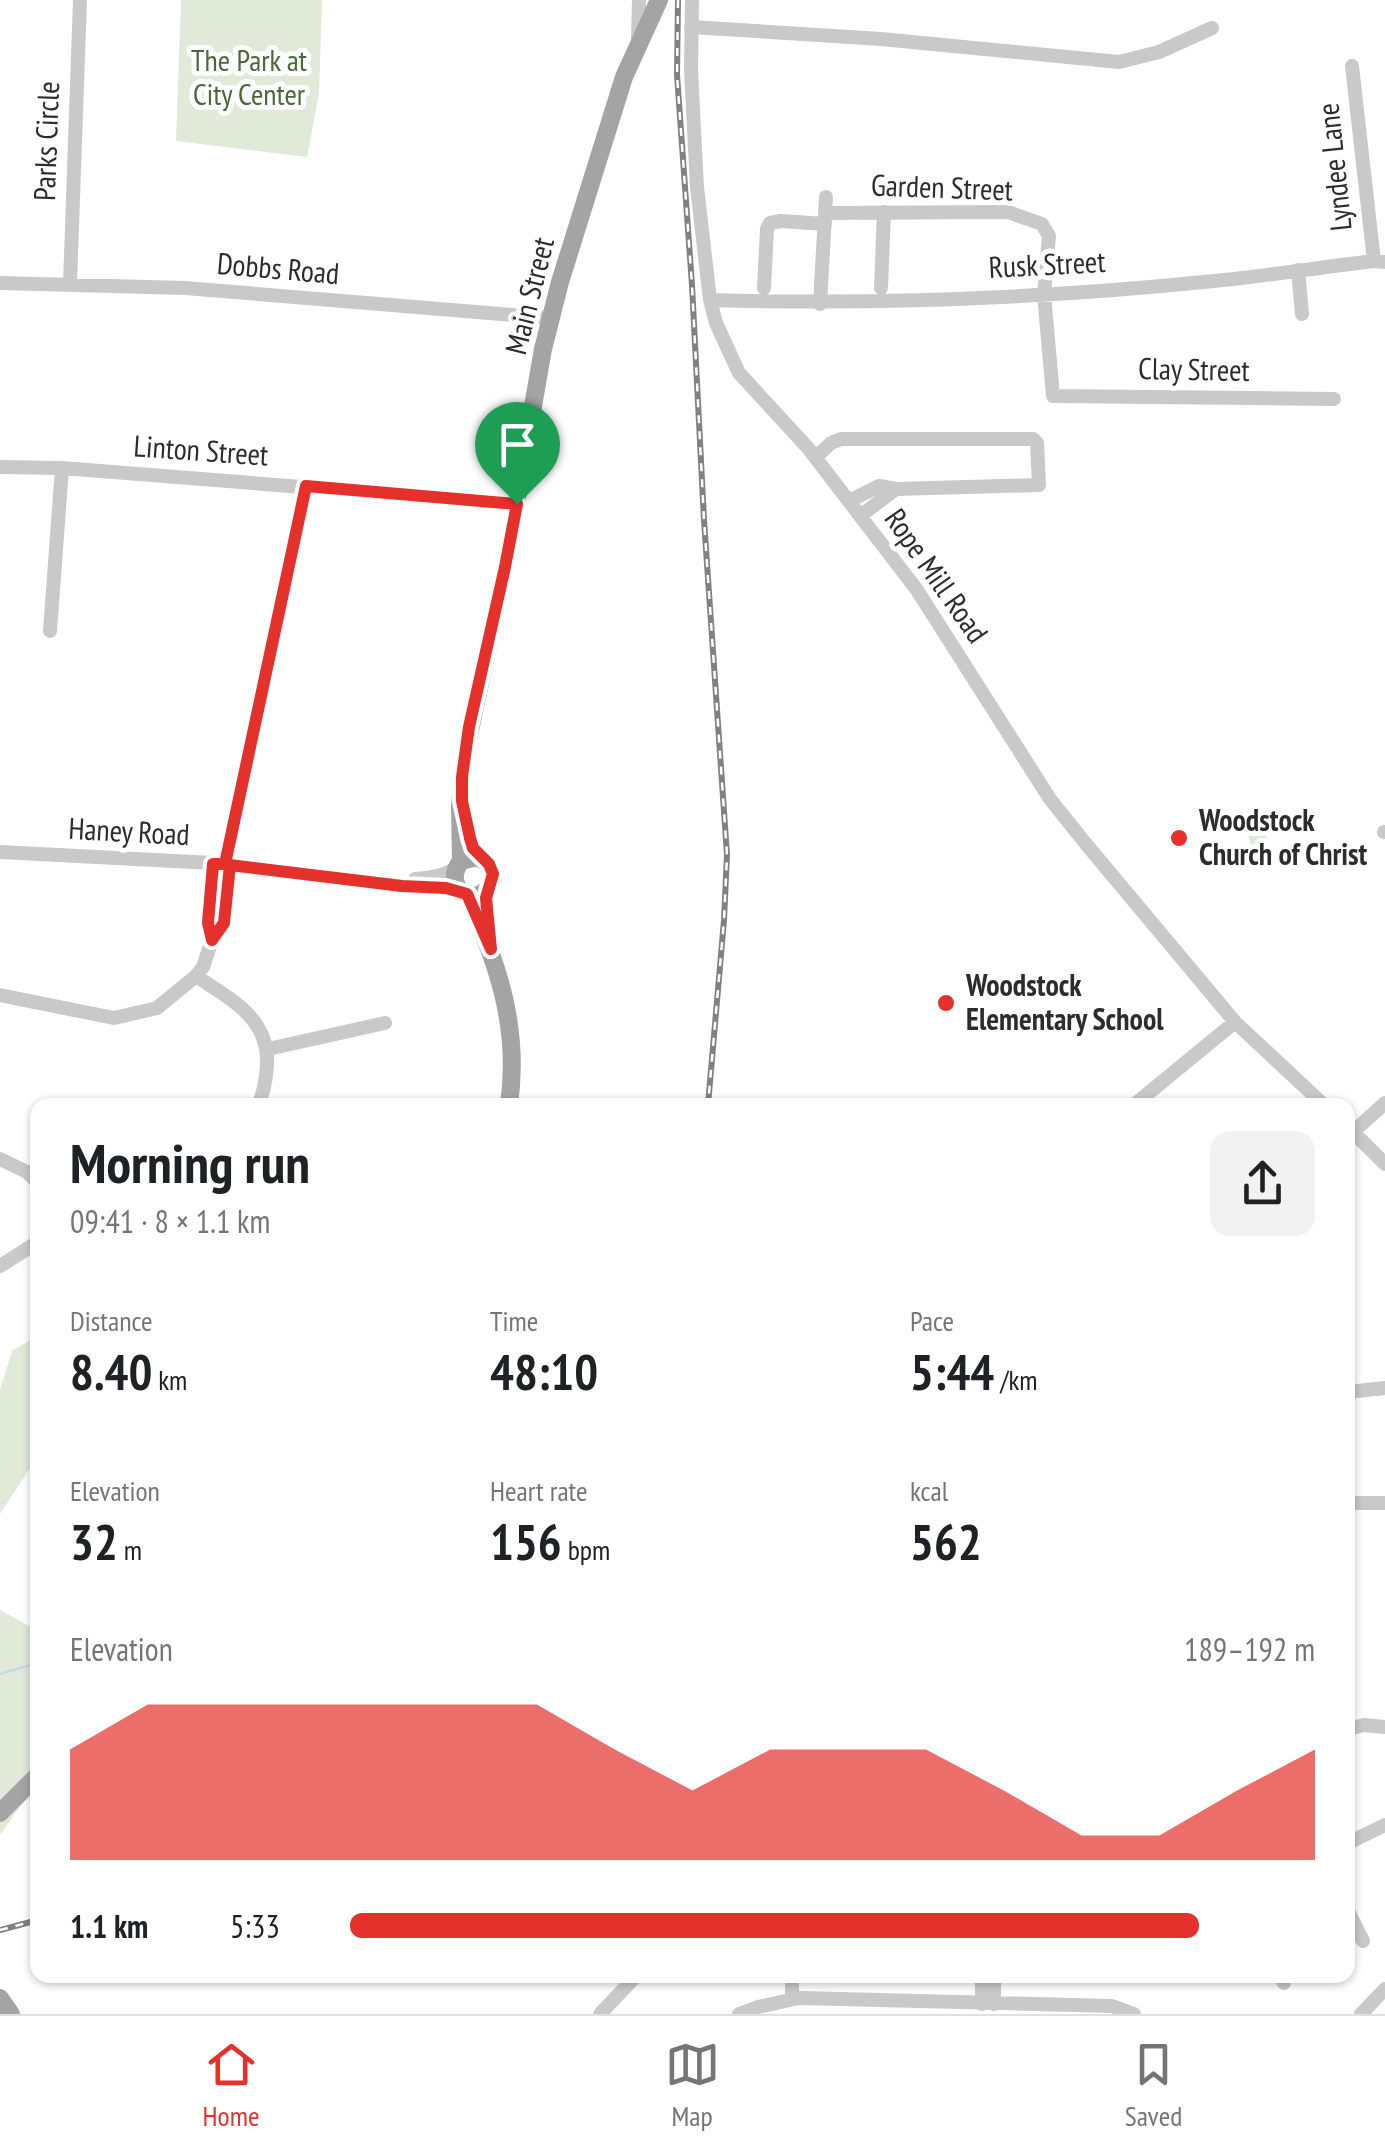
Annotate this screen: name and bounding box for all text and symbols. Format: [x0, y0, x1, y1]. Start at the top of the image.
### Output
park label: The Park at City Center [191, 40, 308, 113]
street label: Parks Circle [24, 80, 67, 201]
street label: Lyndee Lane [1307, 101, 1360, 233]
street label: Garden Street [870, 165, 1014, 208]
street label: Main Street [495, 232, 562, 358]
street label: Rusk Street [988, 241, 1107, 286]
street label: Dobbs Road [215, 243, 341, 292]
street label: Clay Street [1138, 348, 1251, 389]
pin [475, 402, 560, 505]
icon: arrive [490, 417, 545, 472]
street label: Linton Street [133, 425, 270, 474]
street label: Rope Mill Road [877, 500, 998, 650]
place label: Woodstock Church of Christ [1198, 800, 1368, 873]
street label: Haney Road [68, 808, 191, 853]
marker: Woodstock Church of Christ [1168, 827, 1190, 849]
place label: Woodstock Elementary School [965, 965, 1164, 1038]
marker: Woodstock Elementary School [935, 992, 957, 1014]
text: Morning run [70, 1127, 310, 1198]
button: share [1210, 1131, 1315, 1236]
text: 09:41 · 8 × 1.1 km [70, 1200, 270, 1242]
text: Distance [70, 1302, 153, 1339]
text: Time [490, 1302, 538, 1339]
text: Pace [910, 1302, 954, 1339]
text: 8.40 [70, 1339, 152, 1404]
text: 48:10 [490, 1339, 598, 1404]
text: 5:44 [910, 1339, 994, 1404]
text: km [152, 1361, 187, 1398]
text: /km [994, 1361, 1038, 1398]
text: Elevation [70, 1472, 160, 1509]
text: Heart rate [490, 1472, 588, 1509]
text: kcal [910, 1472, 948, 1509]
text: 32 [70, 1509, 118, 1574]
text: 156 [490, 1509, 562, 1574]
text: 562 [910, 1509, 982, 1574]
text: m [118, 1531, 142, 1568]
text: bpm [562, 1531, 610, 1568]
text: Elevation [70, 1628, 173, 1670]
text: 189–192 m [1184, 1628, 1315, 1670]
text: 1.1 km [70, 1905, 148, 1947]
text: 5:33 [230, 1905, 280, 1947]
tab: Home [203, 2037, 259, 2134]
tab: Map [665, 2037, 720, 2134]
tab: Saved [1125, 2037, 1182, 2134]

